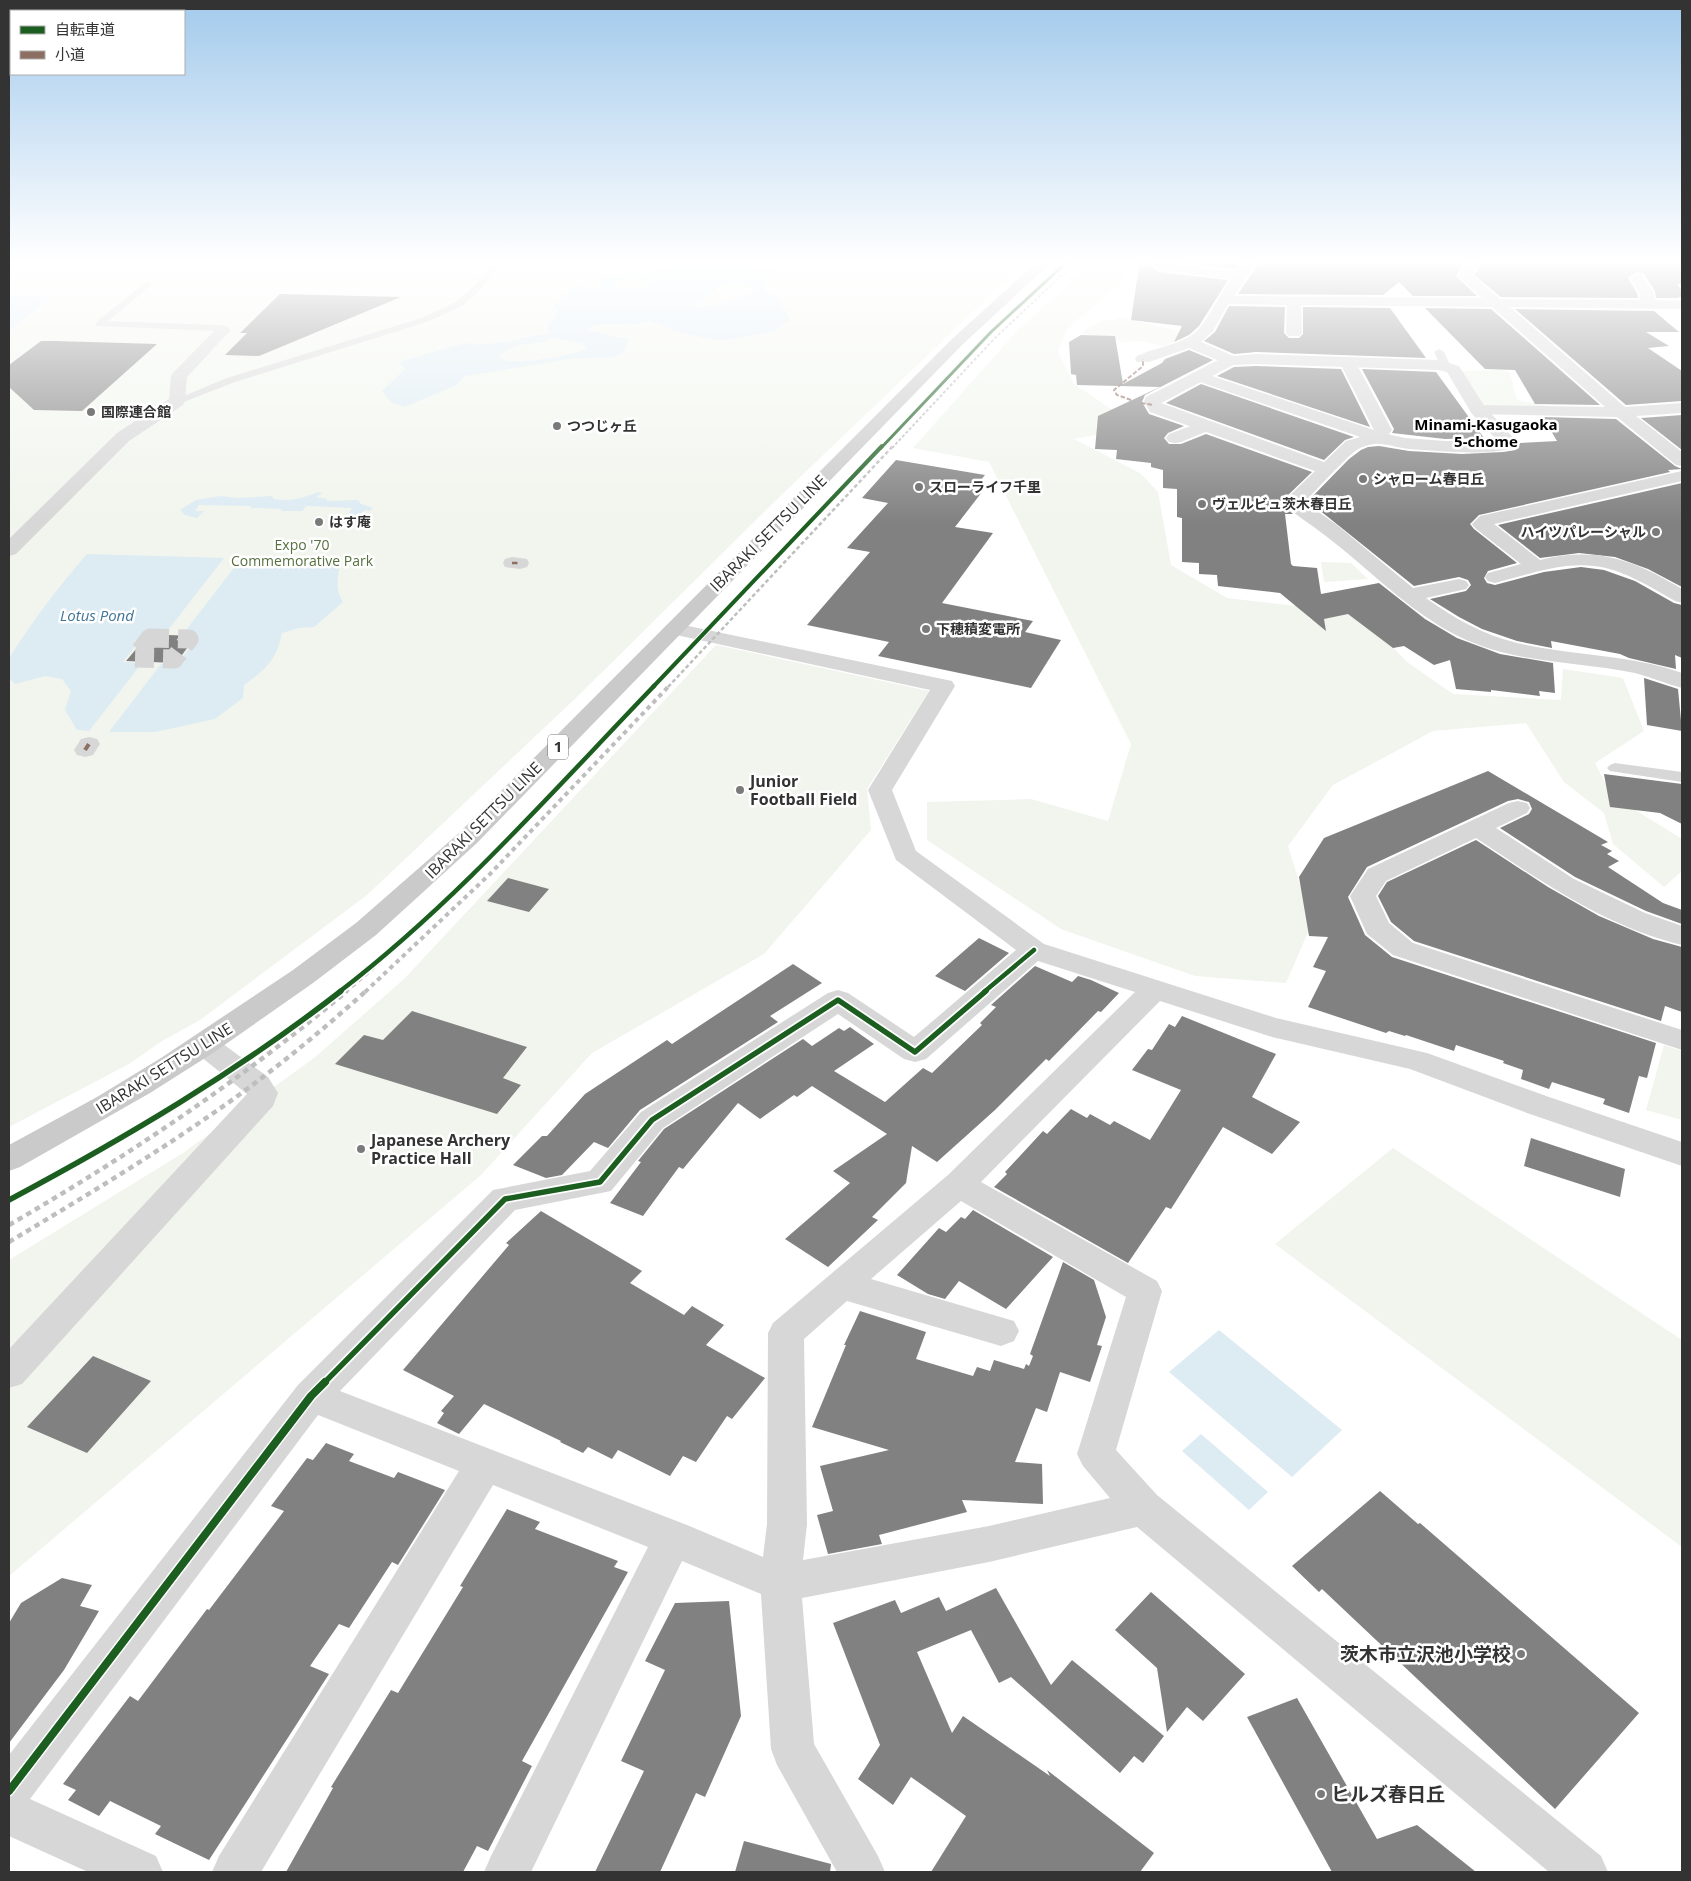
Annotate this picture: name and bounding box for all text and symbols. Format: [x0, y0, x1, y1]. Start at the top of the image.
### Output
legend [10, 10, 185, 75]
text: 自転車道 [55, 19, 115, 39]
text: 小道 [55, 44, 85, 64]
place label: 国際連合館 [101, 402, 171, 421]
marker: 国際連合館 [85, 406, 97, 418]
district label: Minami-Kasugaoka 5-chome [1414, 414, 1558, 451]
place label: つつじヶ丘 [567, 416, 637, 435]
marker: つつじヶ丘 [551, 420, 563, 432]
place label: シャローム春日丘 [1373, 469, 1485, 488]
street label: IBARAKI SETTSU LINE [705, 470, 831, 596]
marker: シャローム春日丘 [1357, 473, 1369, 485]
place label: スローライフ千里 [929, 477, 1041, 496]
marker: スローライフ千里 [913, 481, 925, 493]
place label: ヴェルビュ茨木春日丘 [1212, 494, 1352, 513]
marker: ヴェルビュ茨木春日丘 [1196, 498, 1208, 510]
place label: はす庵 [329, 512, 371, 531]
marker: はす庵 [313, 516, 325, 528]
place label: ハイツパレーシャル [1521, 522, 1646, 541]
marker: ハイツパレーシャル [1650, 526, 1662, 538]
park label: Expo '70 Commemorative Park [231, 535, 374, 570]
water label: Lotus Pond [60, 605, 134, 625]
place label: 下穂積変電所 [936, 619, 1020, 638]
marker: 下穂積変電所 [920, 623, 932, 635]
road number: 1 [548, 734, 568, 760]
street label: IBARAKI SETTSU LINE [420, 757, 546, 883]
place label: Junior Football Field [748, 770, 857, 810]
marker: Junior Football Field [734, 784, 746, 796]
street label: IBARAKI SETTSU LINE [92, 1017, 236, 1119]
place label: Japanese Archery Practice Hall [369, 1129, 511, 1169]
marker: Japanese Archery Practice Hall [355, 1143, 367, 1155]
place label: 茨木市立沢池小学校 [1340, 1641, 1511, 1667]
marker: 茨木市立沢池小学校 [1515, 1648, 1527, 1660]
place label: ヒルズ春日丘 [1331, 1781, 1445, 1807]
marker: ヒルズ春日丘 [1315, 1788, 1327, 1800]

